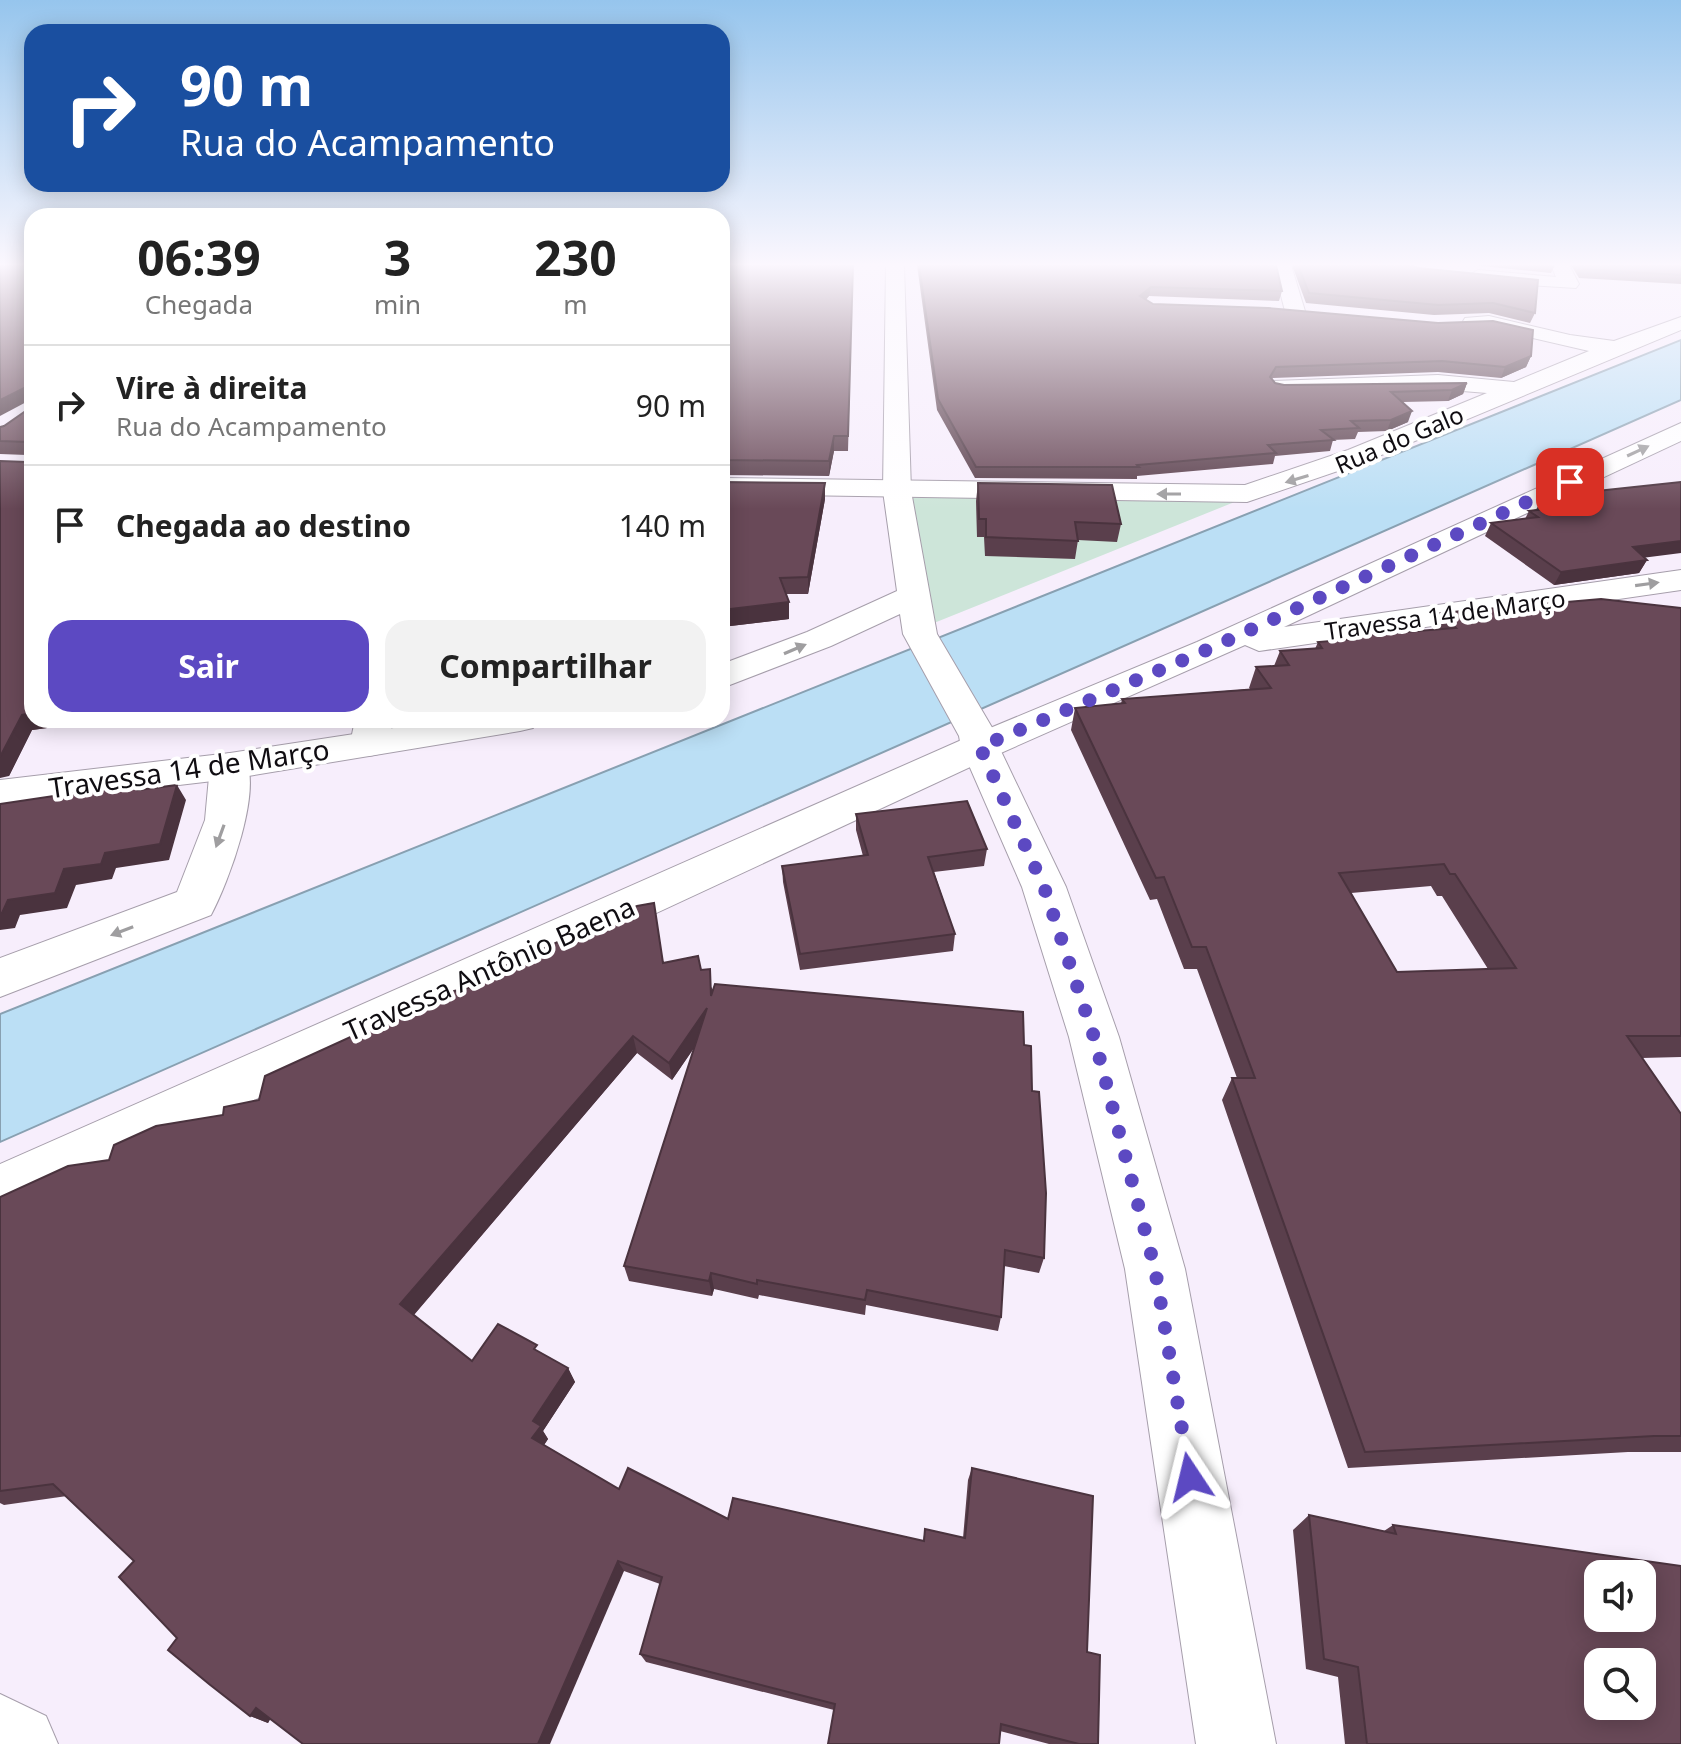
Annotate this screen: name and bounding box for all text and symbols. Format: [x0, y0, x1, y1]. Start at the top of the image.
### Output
text: 90 m [180, 46, 313, 122]
icon: right [48, 56, 152, 160]
text: Rua do Acampamento [180, 118, 555, 167]
text: 06:39 [137, 225, 261, 290]
text: 3 [384, 225, 411, 290]
text: 230 [534, 225, 617, 290]
text: Chegada [145, 286, 253, 322]
text: min [374, 286, 421, 322]
text: m [563, 286, 588, 322]
text: Vire à direita [116, 367, 307, 408]
icon: right [48, 383, 92, 427]
text: 90 m [636, 385, 706, 426]
street label: Rua do Galo [1330, 397, 1468, 481]
text: Rua do Acampamento [116, 408, 387, 444]
one-way arrow [1626, 444, 1650, 457]
pin [1536, 448, 1604, 516]
icon: arrive [1548, 460, 1592, 504]
one-way arrow [1285, 473, 1309, 485]
one-way arrow [1156, 488, 1181, 500]
icon: arrive [48, 503, 92, 547]
text: Chegada ao destino [116, 505, 411, 546]
text: 140 m [619, 505, 706, 546]
one-way arrow [1635, 578, 1660, 591]
street label: Travessa 14 de Março [1323, 581, 1567, 647]
button: Sair [48, 620, 369, 712]
button: Compartilhar [385, 620, 706, 712]
one-way arrow [783, 643, 807, 656]
street label: Travessa 14 de Março [46, 730, 332, 806]
one-way arrow [213, 824, 226, 848]
street label: Travessa Antônio Baena [338, 887, 640, 1049]
one-way arrow [110, 925, 134, 938]
position arrow [1148, 1435, 1232, 1519]
map controls [1584, 1560, 1656, 1720]
button: sound [1584, 1560, 1656, 1632]
button: search [1584, 1648, 1656, 1720]

